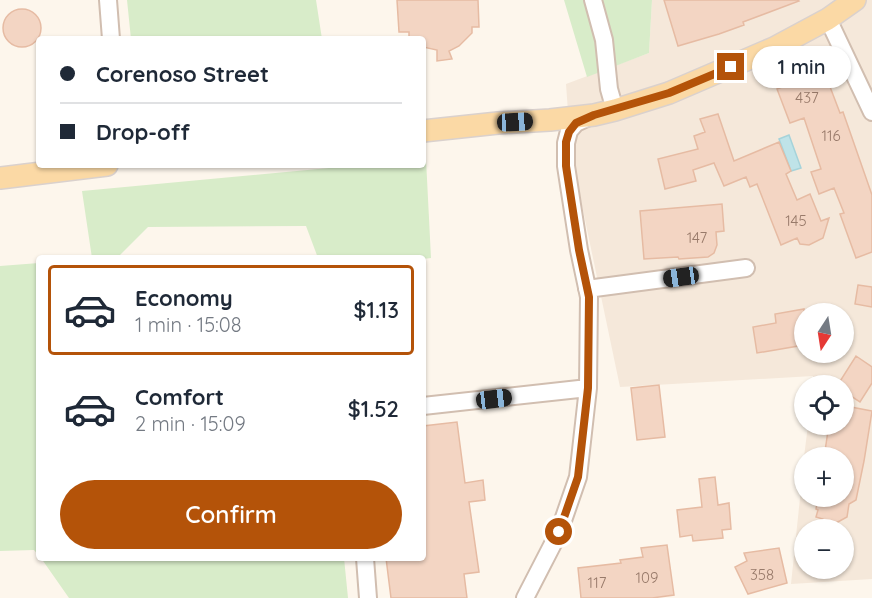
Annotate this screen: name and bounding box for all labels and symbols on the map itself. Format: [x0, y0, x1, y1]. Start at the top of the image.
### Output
callout: 1 min [752, 46, 851, 88]
route end [717, 53, 744, 80]
house number: 437 [795, 88, 819, 107]
car [497, 112, 533, 132]
house number: 116 [821, 126, 841, 145]
house number: 145 [785, 211, 807, 230]
house number: 147 [687, 228, 708, 247]
car [662, 266, 700, 288]
north arrow [794, 303, 854, 363]
car [475, 388, 513, 410]
route start [545, 518, 572, 545]
house number: 358 [750, 565, 774, 584]
house number: 109 [636, 568, 658, 587]
house number: 117 [588, 573, 607, 592]

